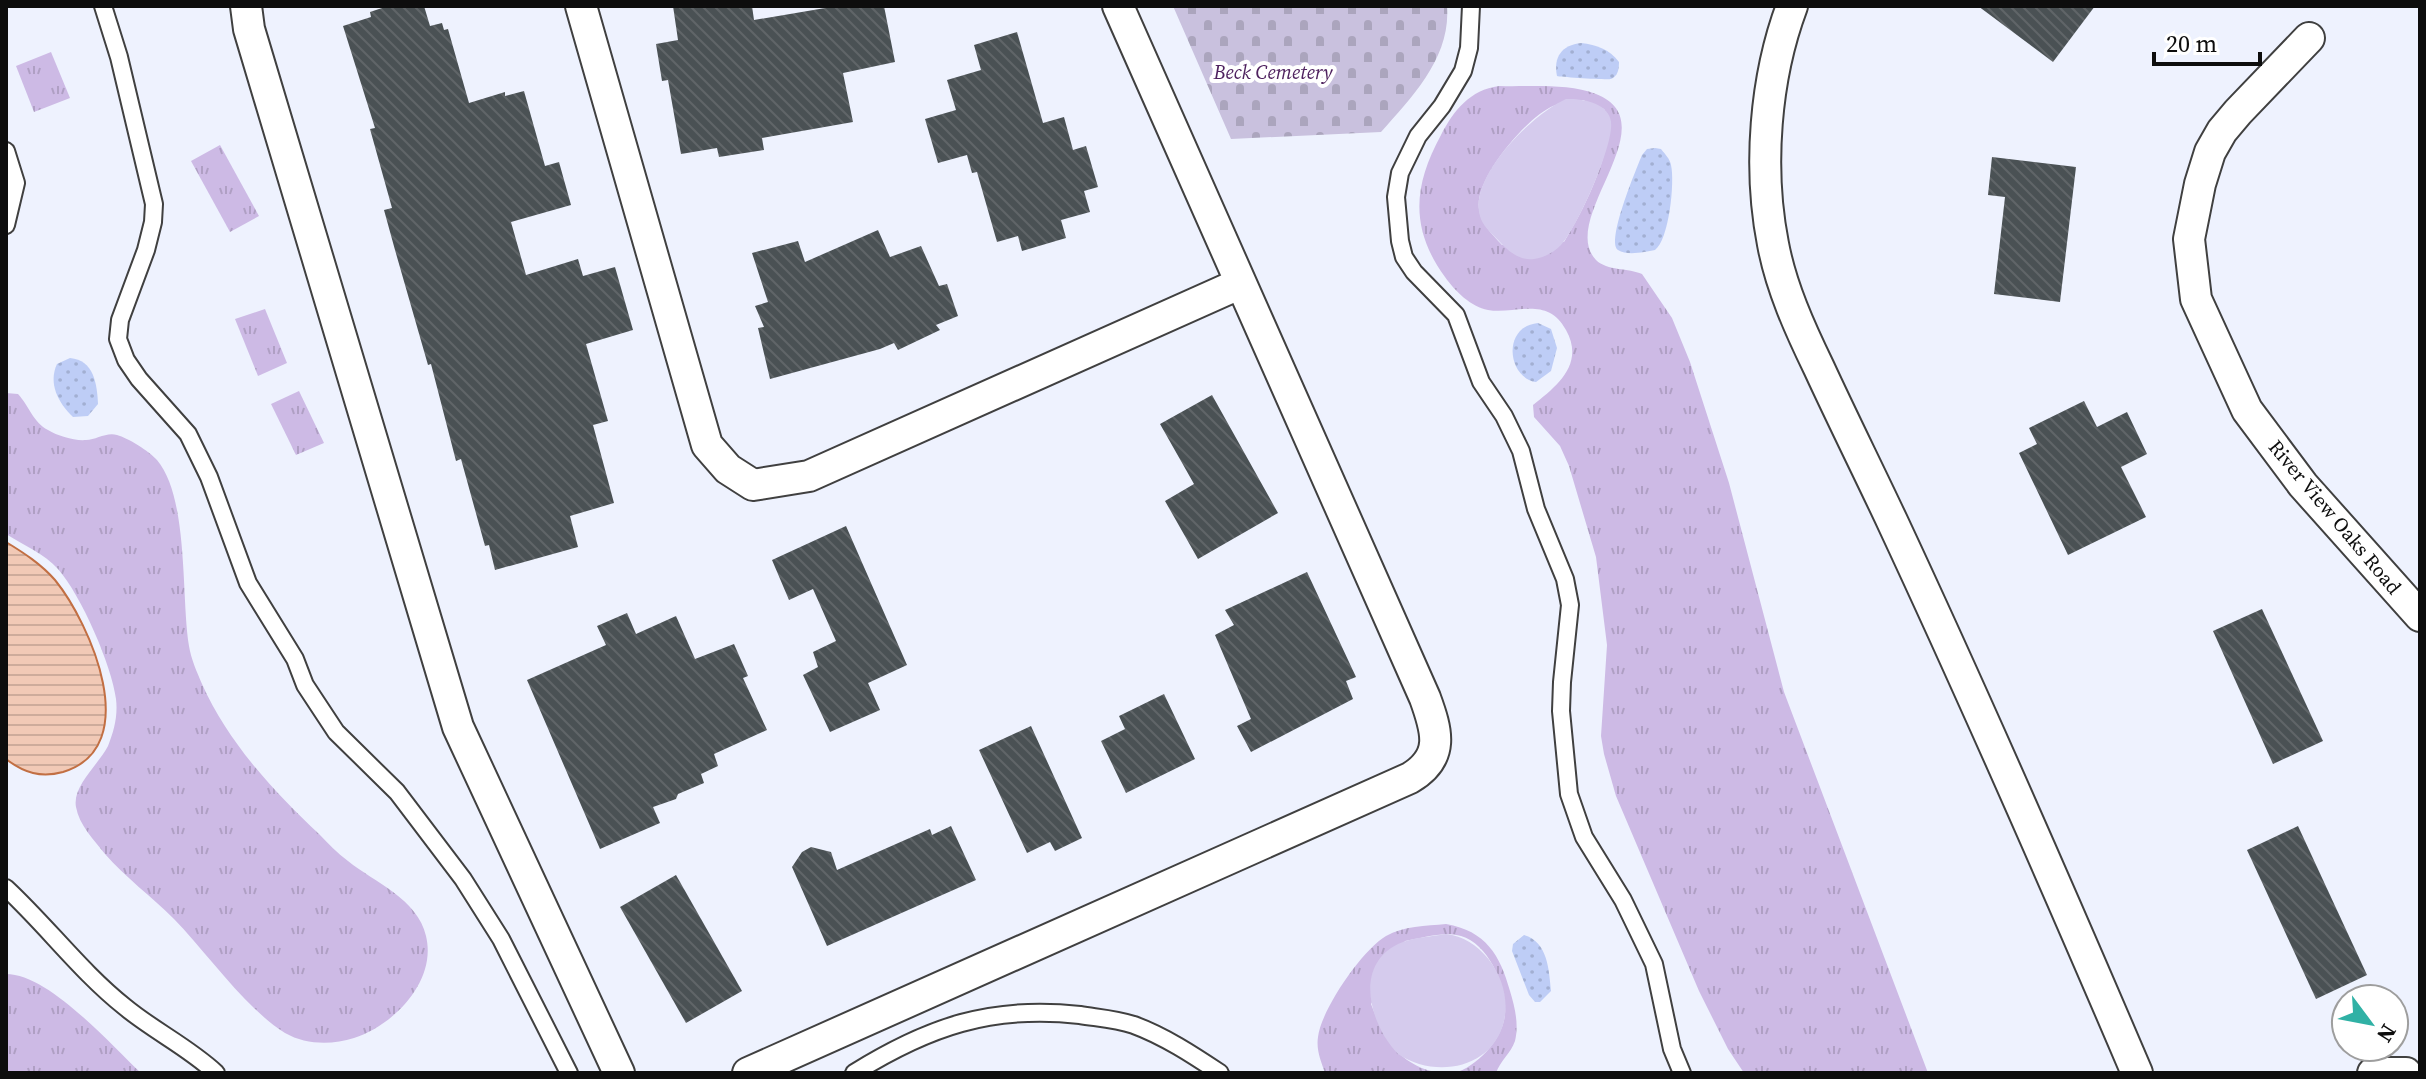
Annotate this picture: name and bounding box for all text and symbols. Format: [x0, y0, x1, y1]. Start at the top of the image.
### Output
scale bar [2154, 16, 2260, 66]
text: 20 m [2166, 27, 2217, 60]
park label: Beck Cemetery [1212, 58, 1333, 86]
street label: River View Oaks Road [2262, 434, 2408, 601]
north arrow [2330, 983, 2410, 1063]
text: N [2370, 1019, 2404, 1048]

